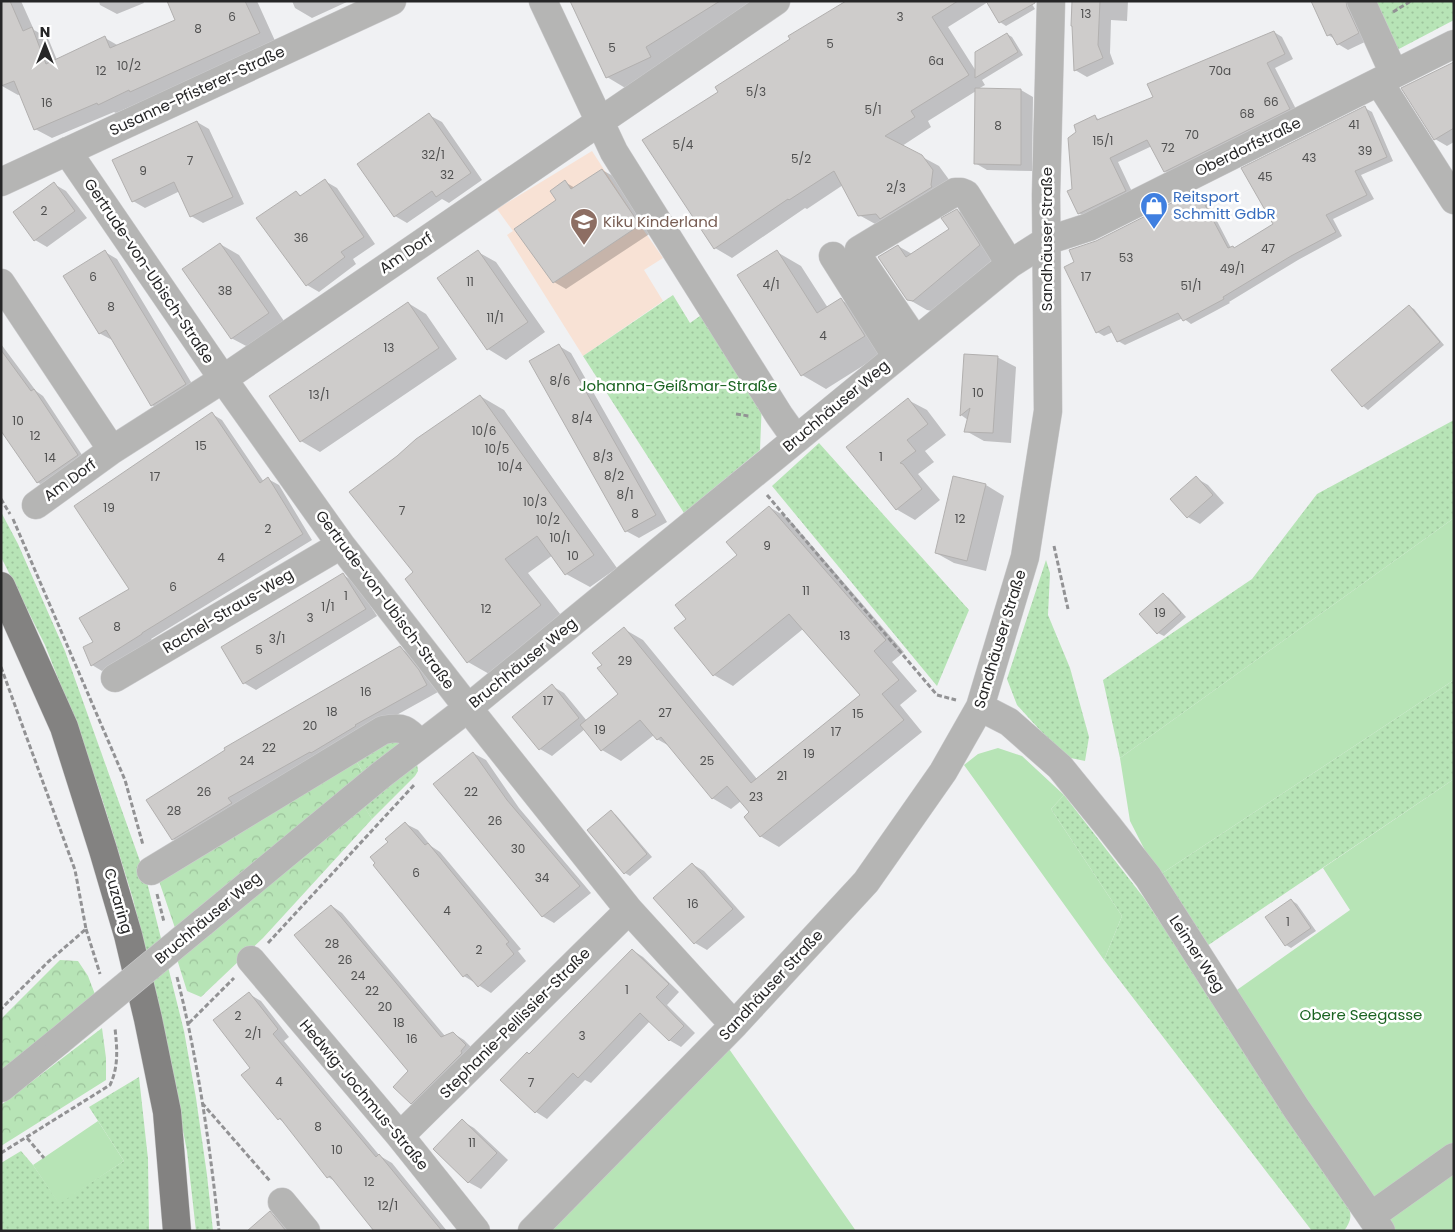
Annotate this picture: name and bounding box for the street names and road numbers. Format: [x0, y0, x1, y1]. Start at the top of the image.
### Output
street label: Susanne-Pfisterer-Straße [106, 41, 288, 140]
street label: Oberdorfstraße [1191, 112, 1304, 181]
street label: Sandhäuser Straße [1036, 167, 1057, 311]
street label: Gertrude-von-Ubisch-Straße [79, 174, 219, 367]
street label: Am Dorf [375, 227, 437, 278]
street label: Bruchhäuser Weg [778, 355, 893, 456]
street label: Am Dorf [39, 453, 100, 506]
street label: Gertrude-von-Ubisch-Straße [311, 506, 460, 693]
street label: Rachel-Straus-Weg [158, 563, 297, 658]
street label: Sandhäuser Straße [968, 567, 1031, 711]
street label: Bruchhäuser Weg [464, 613, 581, 713]
street label: Cuzaring [99, 866, 138, 936]
street label: Bruchhäuser Weg [150, 867, 265, 968]
street label: Leimer Weg [1165, 911, 1230, 996]
street label: Sandhäuser Straße [714, 925, 828, 1045]
street label: Stephanie-Pellissier-Straße [435, 943, 595, 1103]
street label: Hedwig-Jochmus-Straße [295, 1015, 434, 1175]

